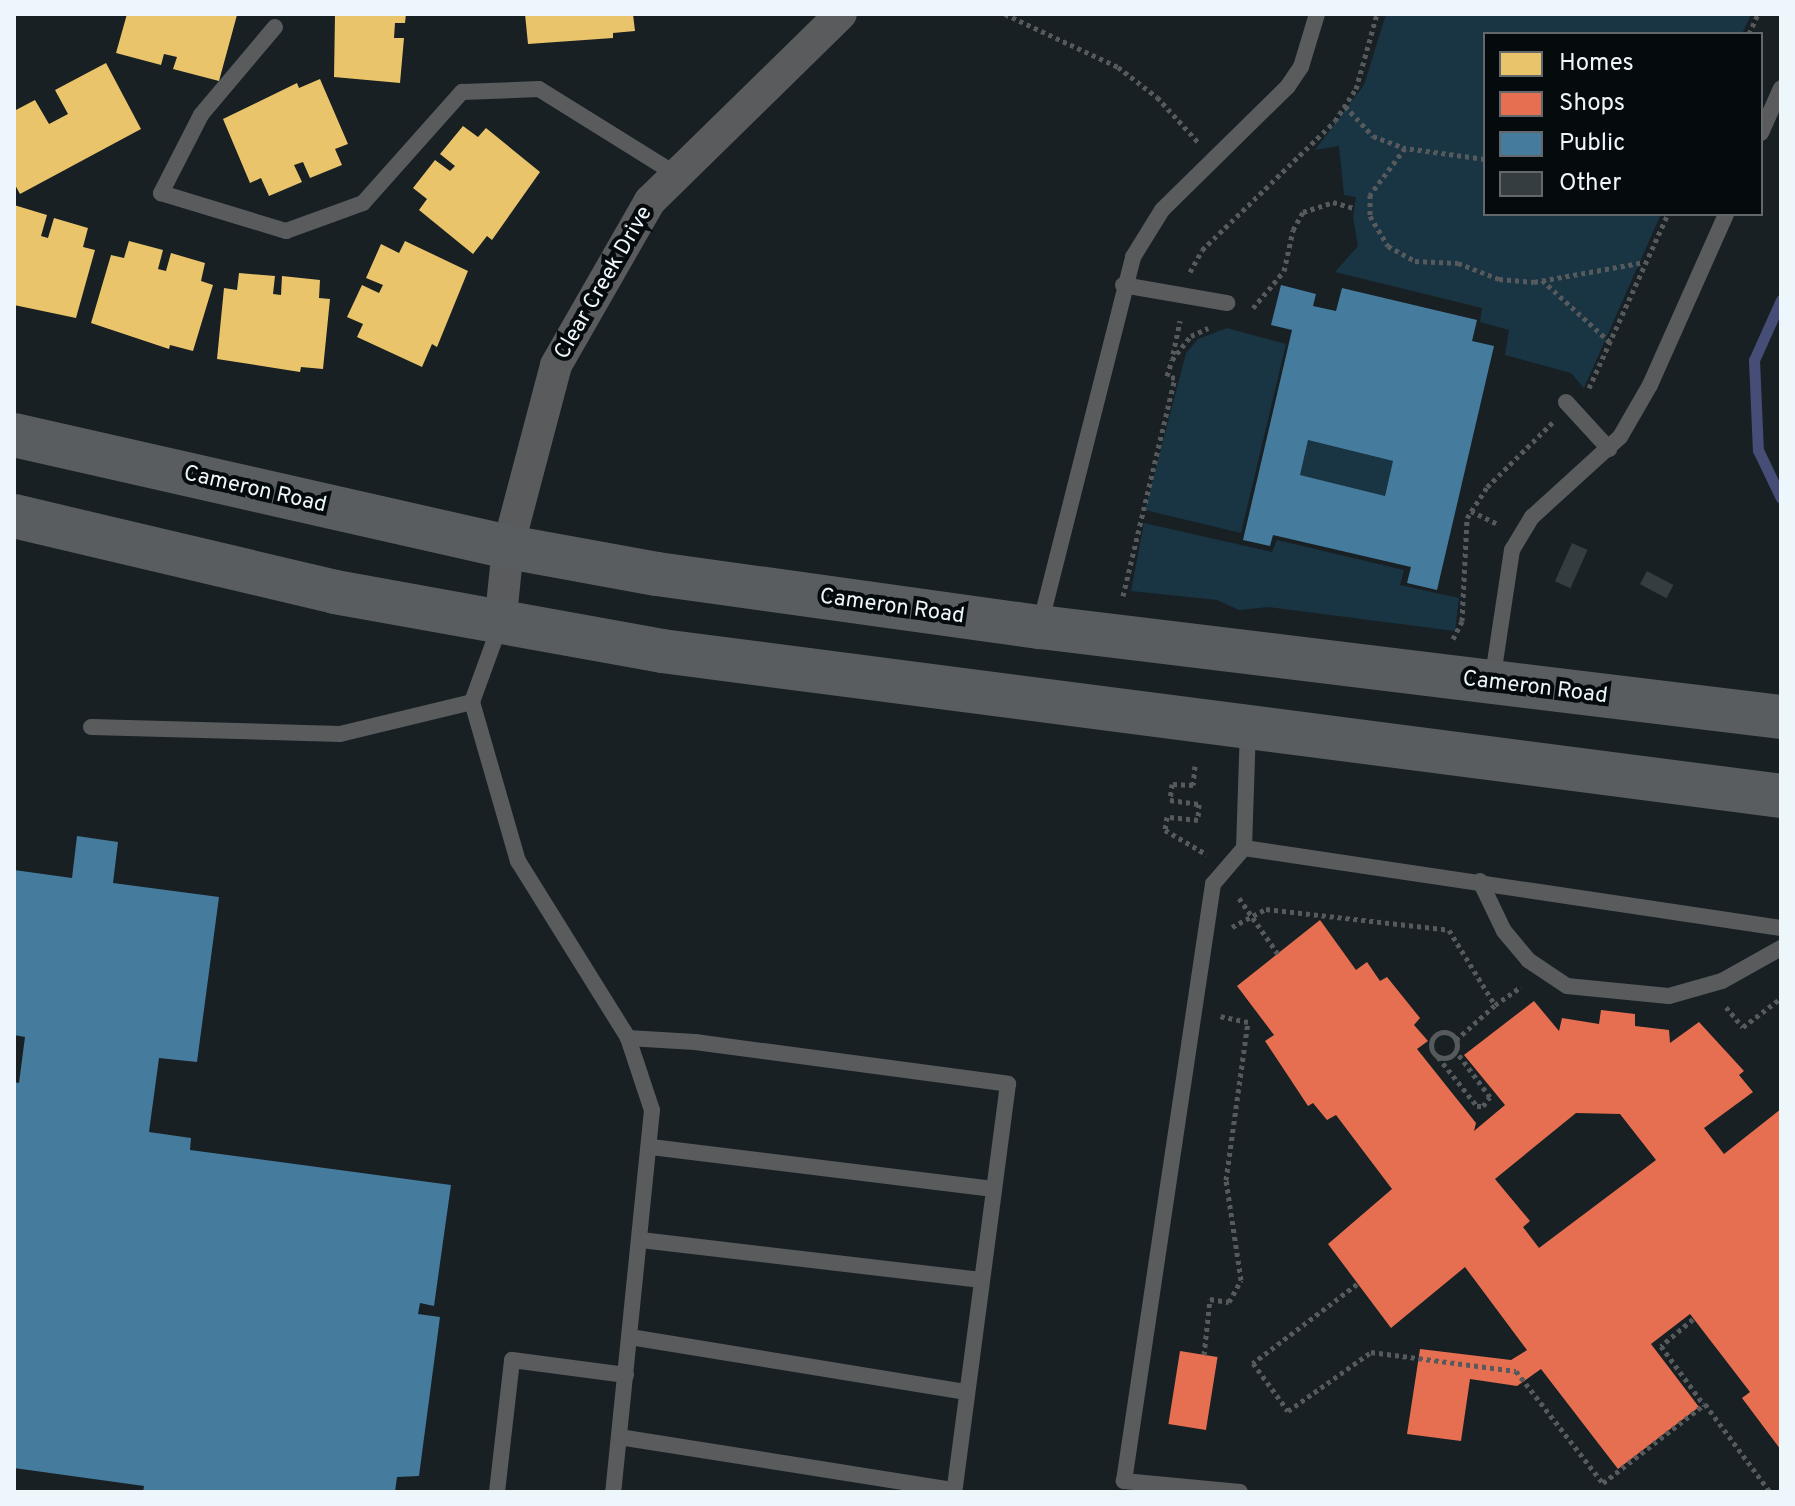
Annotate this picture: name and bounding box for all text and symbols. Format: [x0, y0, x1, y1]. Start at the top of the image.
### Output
legend [1483, 32, 1763, 216]
text: Homes [1559, 49, 1634, 79]
text: Shops [1559, 89, 1625, 119]
text: Public [1559, 129, 1625, 159]
text: Other [1559, 169, 1621, 199]
street label: Clear Creek Drive [549, 202, 659, 364]
street label: Cameron Road [181, 461, 329, 519]
street label: Cameron Road [818, 584, 966, 630]
street label: Cameron Road [1461, 666, 1609, 710]

